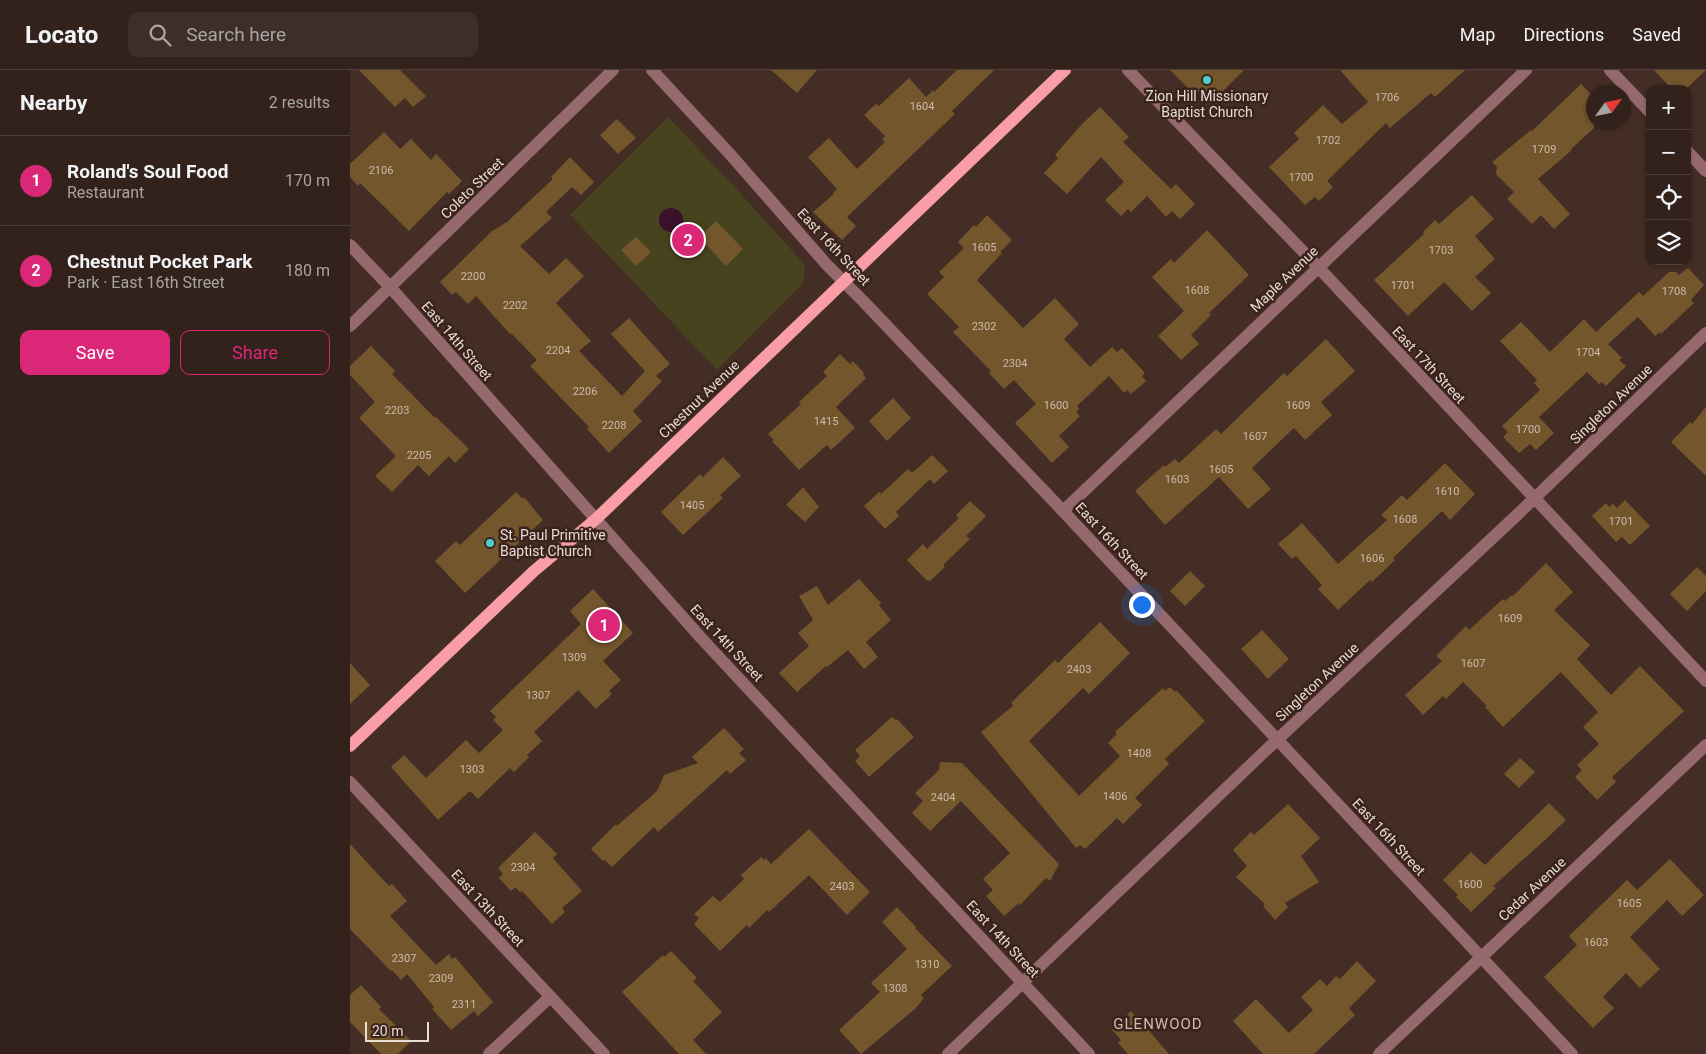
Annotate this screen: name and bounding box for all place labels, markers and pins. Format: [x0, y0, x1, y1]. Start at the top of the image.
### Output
marker: Zion Hill Missionary Baptist Church [1201, 74, 1213, 86]
place label: Zion Hill Missionary Baptist Church [1146, 88, 1269, 120]
pin: 2 [672, 221, 704, 259]
place label: St. Paul Primitive Baptist Church [500, 527, 606, 559]
marker: St. Paul Primitive Baptist Church [484, 537, 496, 549]
pin: 1 [588, 606, 620, 644]

